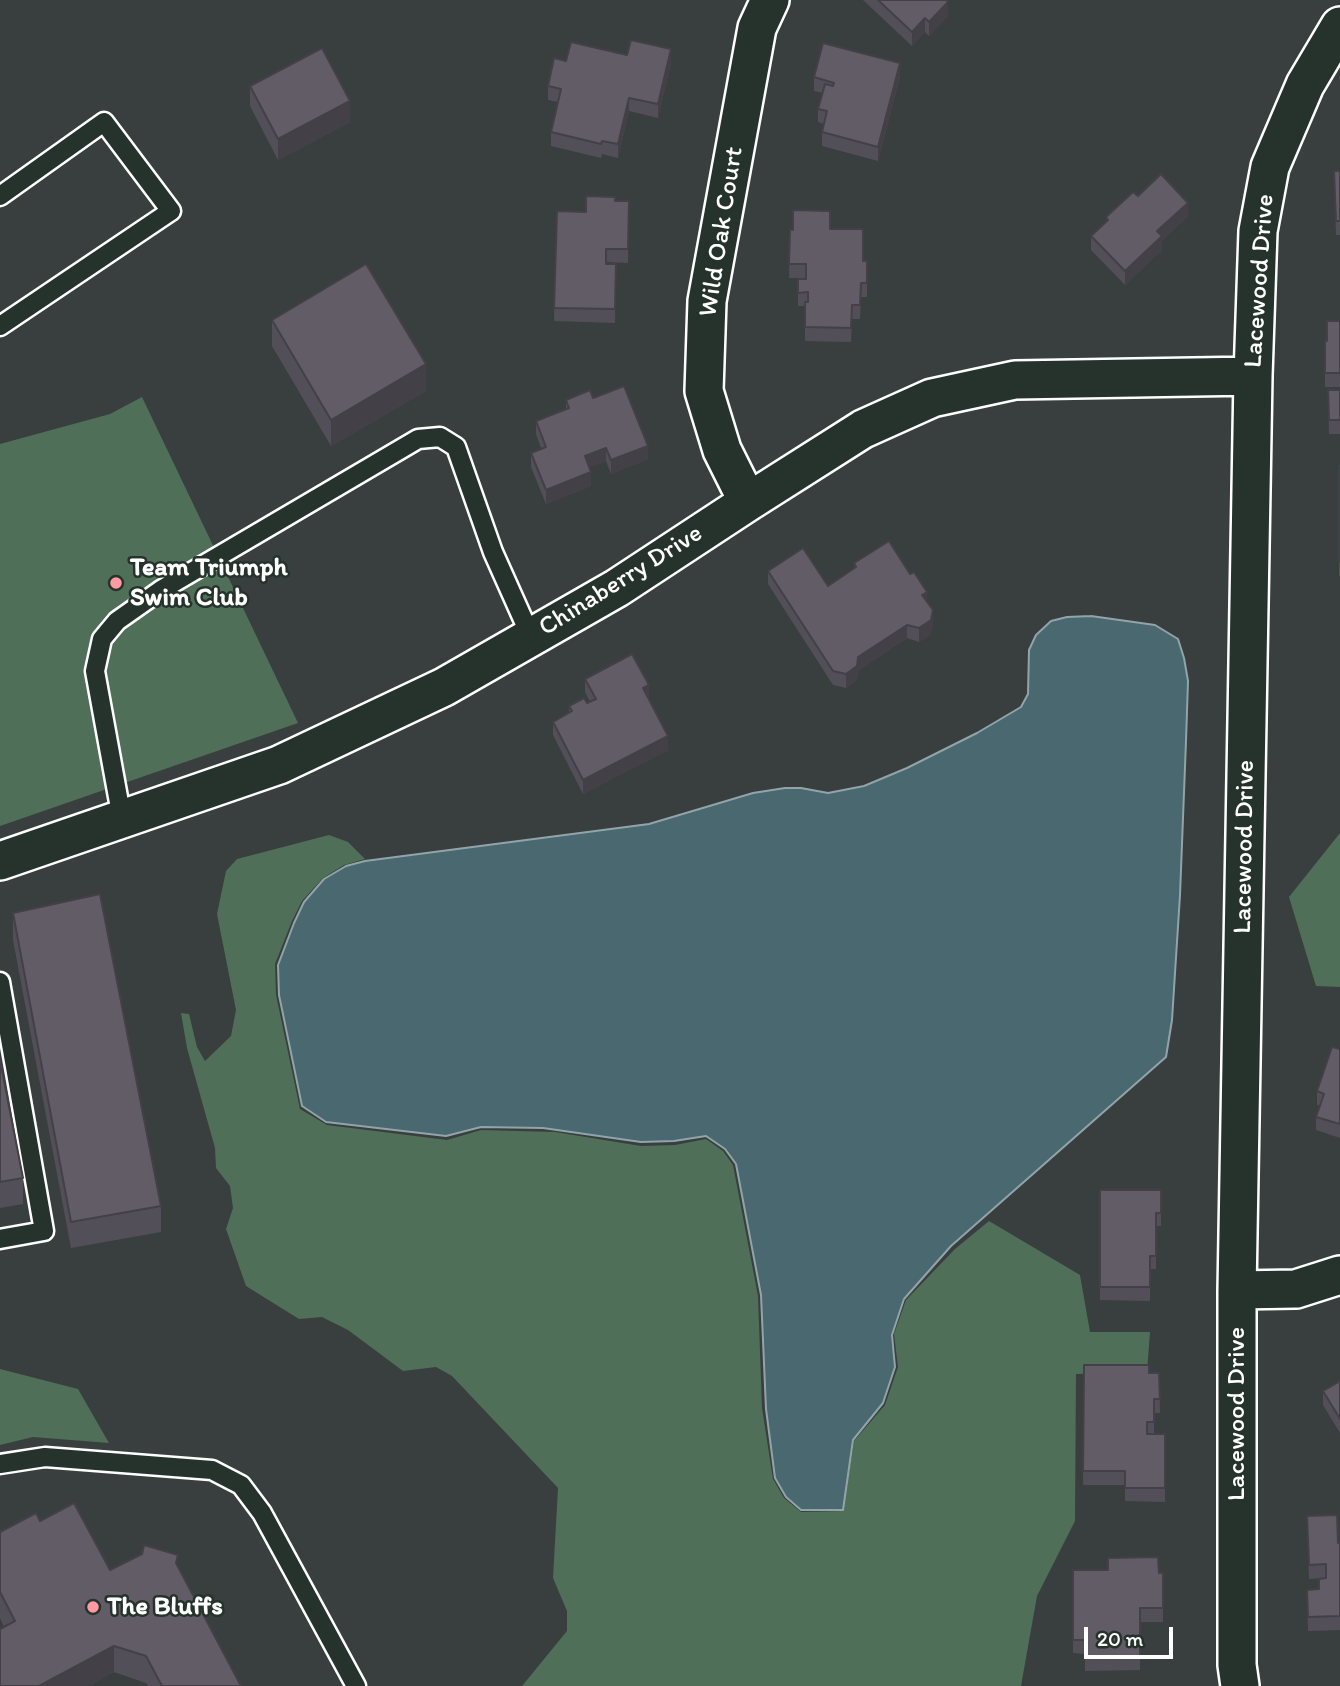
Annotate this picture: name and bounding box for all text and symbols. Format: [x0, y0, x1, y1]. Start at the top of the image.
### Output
street label: Wild Oak Court [693, 145, 751, 319]
street label: Lacewood Drive [1238, 193, 1282, 369]
street label: Chinaberry Drive [533, 518, 709, 644]
place label: Team Triumph Swim Club [130, 552, 287, 614]
marker: Team Triumph Swim Club [108, 575, 124, 591]
street label: Lacewood Drive [1228, 760, 1262, 934]
street label: Lacewood Drive [1221, 1327, 1253, 1501]
place label: The Bluffs [107, 1591, 223, 1623]
marker: The Bluffs [85, 1599, 101, 1615]
scale bar [1088, 1612, 1177, 1656]
text: 20 m [1097, 1626, 1143, 1651]

